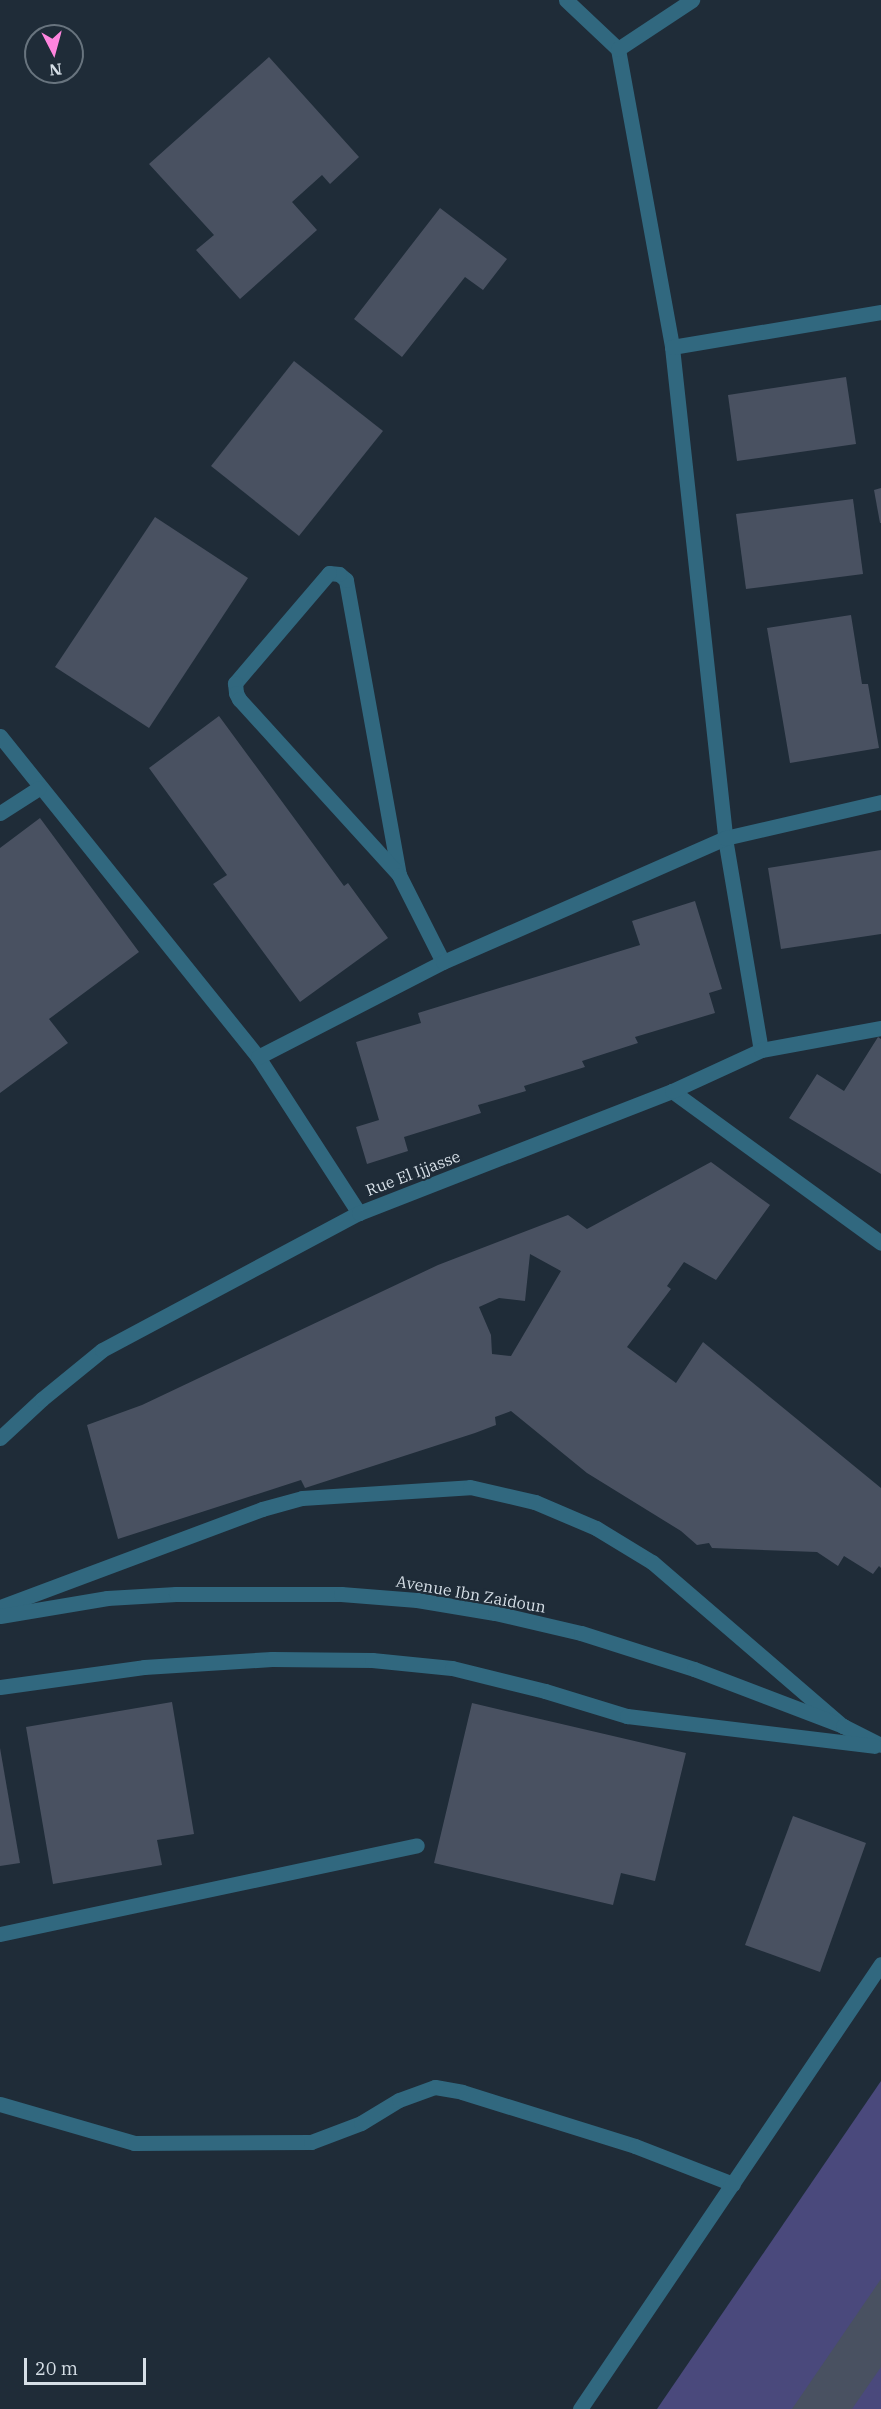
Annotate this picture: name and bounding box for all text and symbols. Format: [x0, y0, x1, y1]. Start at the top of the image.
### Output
north arrow [24, 24, 84, 84]
text: N [48, 59, 63, 81]
street label: Rue El Ijjasse [363, 1146, 463, 1200]
street label: Avenue Ibn Zaidoun [395, 1571, 547, 1617]
scale bar [27, 2346, 148, 2384]
text: 20 m [35, 2357, 78, 2380]

